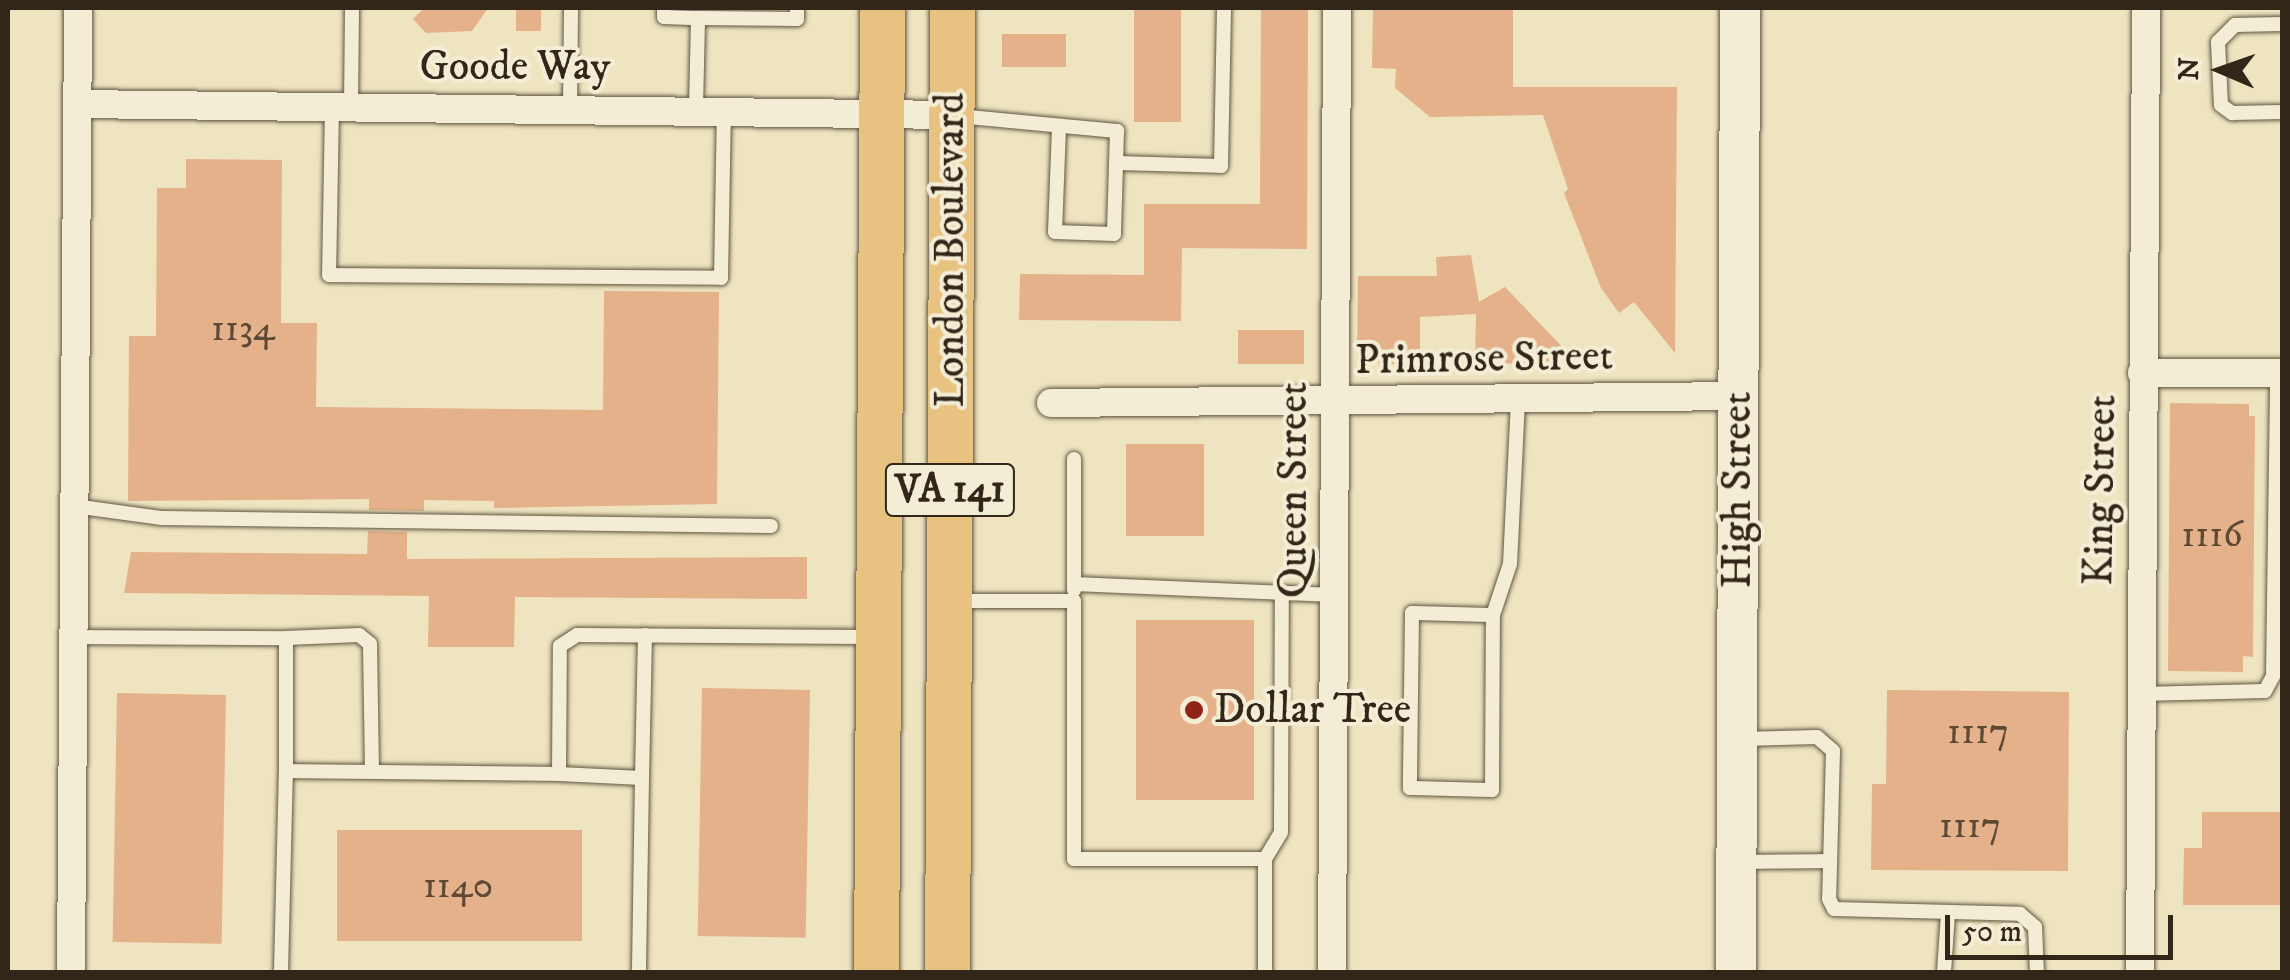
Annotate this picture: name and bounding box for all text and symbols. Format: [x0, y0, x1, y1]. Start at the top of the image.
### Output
north arrow [2170, 20, 2270, 120]
street label: Goode Way [419, 42, 611, 92]
text: N [2172, 57, 2207, 81]
street label: London Boulevard [926, 93, 976, 407]
house number: 1134 [211, 307, 275, 353]
street label: Primrose Street [1354, 332, 1614, 386]
street label: Queen Street [1269, 382, 1319, 598]
street label: High Street [1713, 392, 1763, 588]
street label: King Street [2074, 394, 2128, 586]
road number: VA 141 [882, 455, 1018, 525]
house number: 1116 [2181, 513, 2243, 559]
place label: Dollar Tree [1214, 685, 1411, 735]
marker: Dollar Tree [1183, 699, 1205, 721]
house number: 1117 [1947, 710, 2009, 756]
house number: 1117 [1939, 804, 2001, 850]
house number: 1140 [423, 864, 493, 910]
scale bar [1950, 895, 2178, 957]
text: 50 m [1962, 914, 2022, 951]

